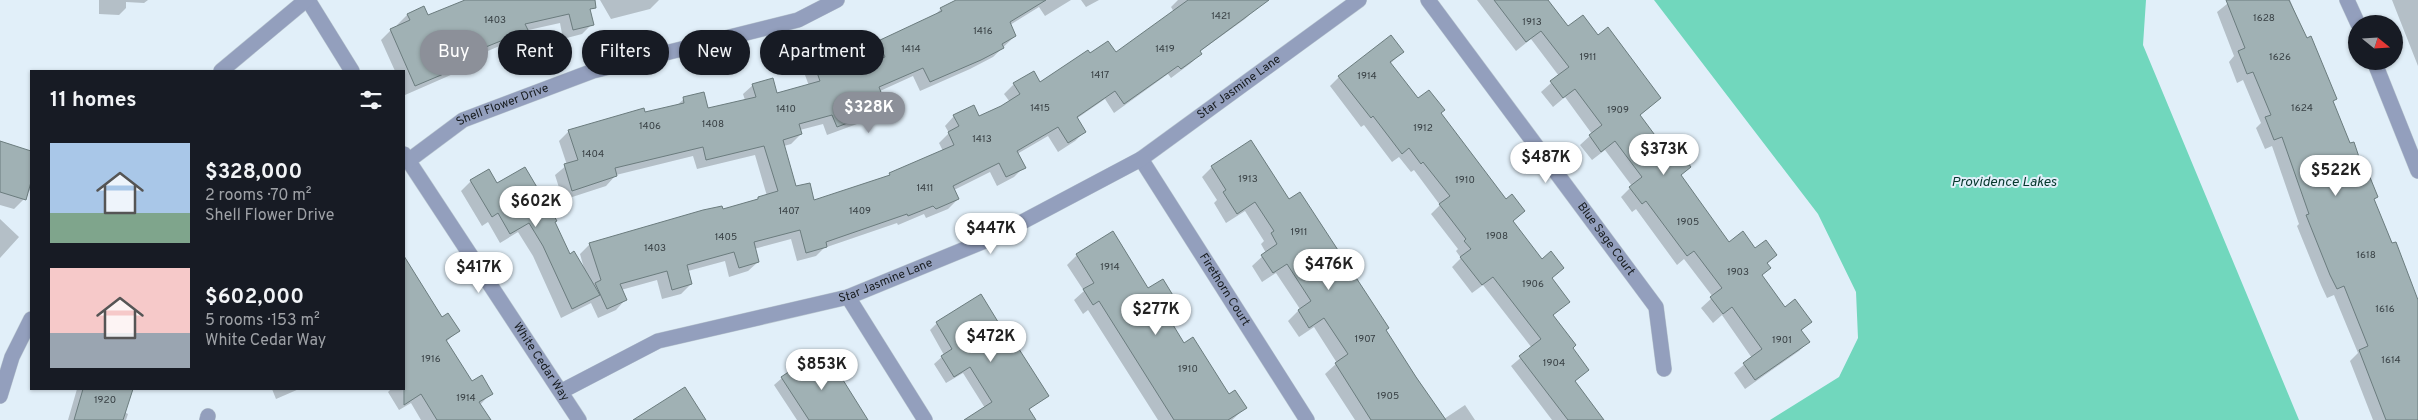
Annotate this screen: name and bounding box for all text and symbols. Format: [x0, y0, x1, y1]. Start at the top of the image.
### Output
house number: 1421 [1211, 10, 1231, 23]
house number: 1628 [2253, 12, 2275, 25]
house number: 1403 [484, 14, 506, 27]
north arrow [2348, 15, 2402, 70]
map controls [2348, 15, 2403, 70]
house number: 1913 [1522, 16, 1542, 29]
house number: 1416 [973, 25, 993, 38]
chip: Buy [420, 30, 488, 75]
chip: Rent [498, 30, 572, 75]
chip: Filters [582, 30, 669, 75]
chip: New [679, 30, 750, 75]
chip: Apartment [760, 30, 884, 75]
house number: 1414 [901, 43, 921, 56]
house number: 1419 [1155, 43, 1175, 56]
street label: Star Jasmine Lane [1194, 51, 1284, 123]
house number: 1911 [1579, 51, 1597, 64]
house number: 1626 [2269, 51, 2291, 64]
house number: 1417 [1091, 69, 1109, 82]
house number: 1914 [1357, 70, 1377, 83]
street label: Shell Flower Drive [453, 80, 551, 130]
icon: filters [357, 86, 385, 114]
text: 11 homes [50, 87, 137, 114]
pin: $328K [834, 92, 904, 134]
text: $328K [844, 98, 894, 118]
house number: 1415 [1030, 102, 1050, 115]
house number: 1624 [2291, 102, 2313, 115]
house number: 1410 [776, 103, 796, 116]
house number: 1909 [1607, 104, 1629, 117]
house number: 1408 [702, 118, 724, 131]
house number: 1406 [639, 120, 661, 133]
house number: 1912 [1413, 122, 1433, 135]
house number: 1413 [972, 133, 992, 146]
pin: $373K [1629, 134, 1699, 176]
text: $373K [1640, 140, 1688, 160]
pin: $487K [1511, 142, 1581, 184]
house number: 1404 [582, 148, 604, 161]
text: $487K [1521, 148, 1571, 168]
pin: $522K [2301, 154, 2371, 197]
text: $328,000 [205, 159, 302, 186]
text: $522K [2311, 161, 2361, 181]
icon: home [90, 163, 150, 223]
house number: 1913 [1238, 173, 1258, 186]
house number: 1910 [1455, 174, 1475, 187]
water label: Providence Lakes [1951, 174, 2057, 191]
house number: 1411 [916, 182, 934, 195]
text: 2 rooms · 70 m² [205, 186, 312, 206]
pin: $602K [501, 186, 571, 228]
text: $602K [510, 192, 562, 212]
street label: Blue Sage Court [1573, 199, 1638, 279]
house number: 1407 [778, 205, 800, 218]
house number: 1409 [849, 205, 871, 218]
text: Shell Flower Drive [205, 206, 334, 226]
pin: $447K [956, 212, 1026, 255]
house number: 1905 [1677, 216, 1699, 229]
text: $447K [966, 219, 1016, 239]
house number: 1911 [1290, 226, 1308, 239]
house number: 1908 [1486, 230, 1508, 243]
house number: 1405 [715, 231, 737, 244]
house number: 1403 [644, 242, 666, 255]
pin: $476K [1294, 248, 1364, 291]
house number: 1618 [2356, 249, 2376, 262]
street label: Firethorn Court [1195, 250, 1253, 329]
pin: $417K [444, 252, 514, 294]
street label: Star Jasmine Lane [837, 255, 935, 307]
text: $476K [1305, 255, 1353, 275]
text: $417K [456, 258, 502, 278]
house number: 1914 [1100, 261, 1120, 274]
house number: 1903 [1727, 266, 1749, 279]
house number: 1906 [1522, 278, 1544, 291]
text: $602,000 [205, 284, 304, 311]
icon: home [90, 288, 150, 348]
pin: $277K [1121, 294, 1191, 336]
text: $277K [1132, 300, 1180, 320]
house number: 1616 [2375, 303, 2395, 316]
text: 5 rooms · 153 m² [205, 311, 320, 331]
street label: White Cedar Way [509, 320, 573, 404]
pin: $472K [956, 320, 1026, 363]
text: $472K [966, 327, 1016, 347]
text: White Cedar Way [205, 331, 326, 351]
house number: 1907 [1355, 333, 1375, 346]
house number: 1901 [1772, 334, 1792, 347]
pin: $853K [787, 348, 857, 391]
house number: 1916 [421, 353, 441, 366]
house number: 1614 [2381, 354, 2401, 367]
text: $853K [797, 355, 847, 375]
house number: 1904 [1543, 357, 1565, 370]
house number: 1910 [1178, 363, 1198, 376]
house number: 1905 [1377, 390, 1399, 403]
house number: 1914 [456, 392, 476, 405]
house number: 1920 [94, 394, 116, 407]

